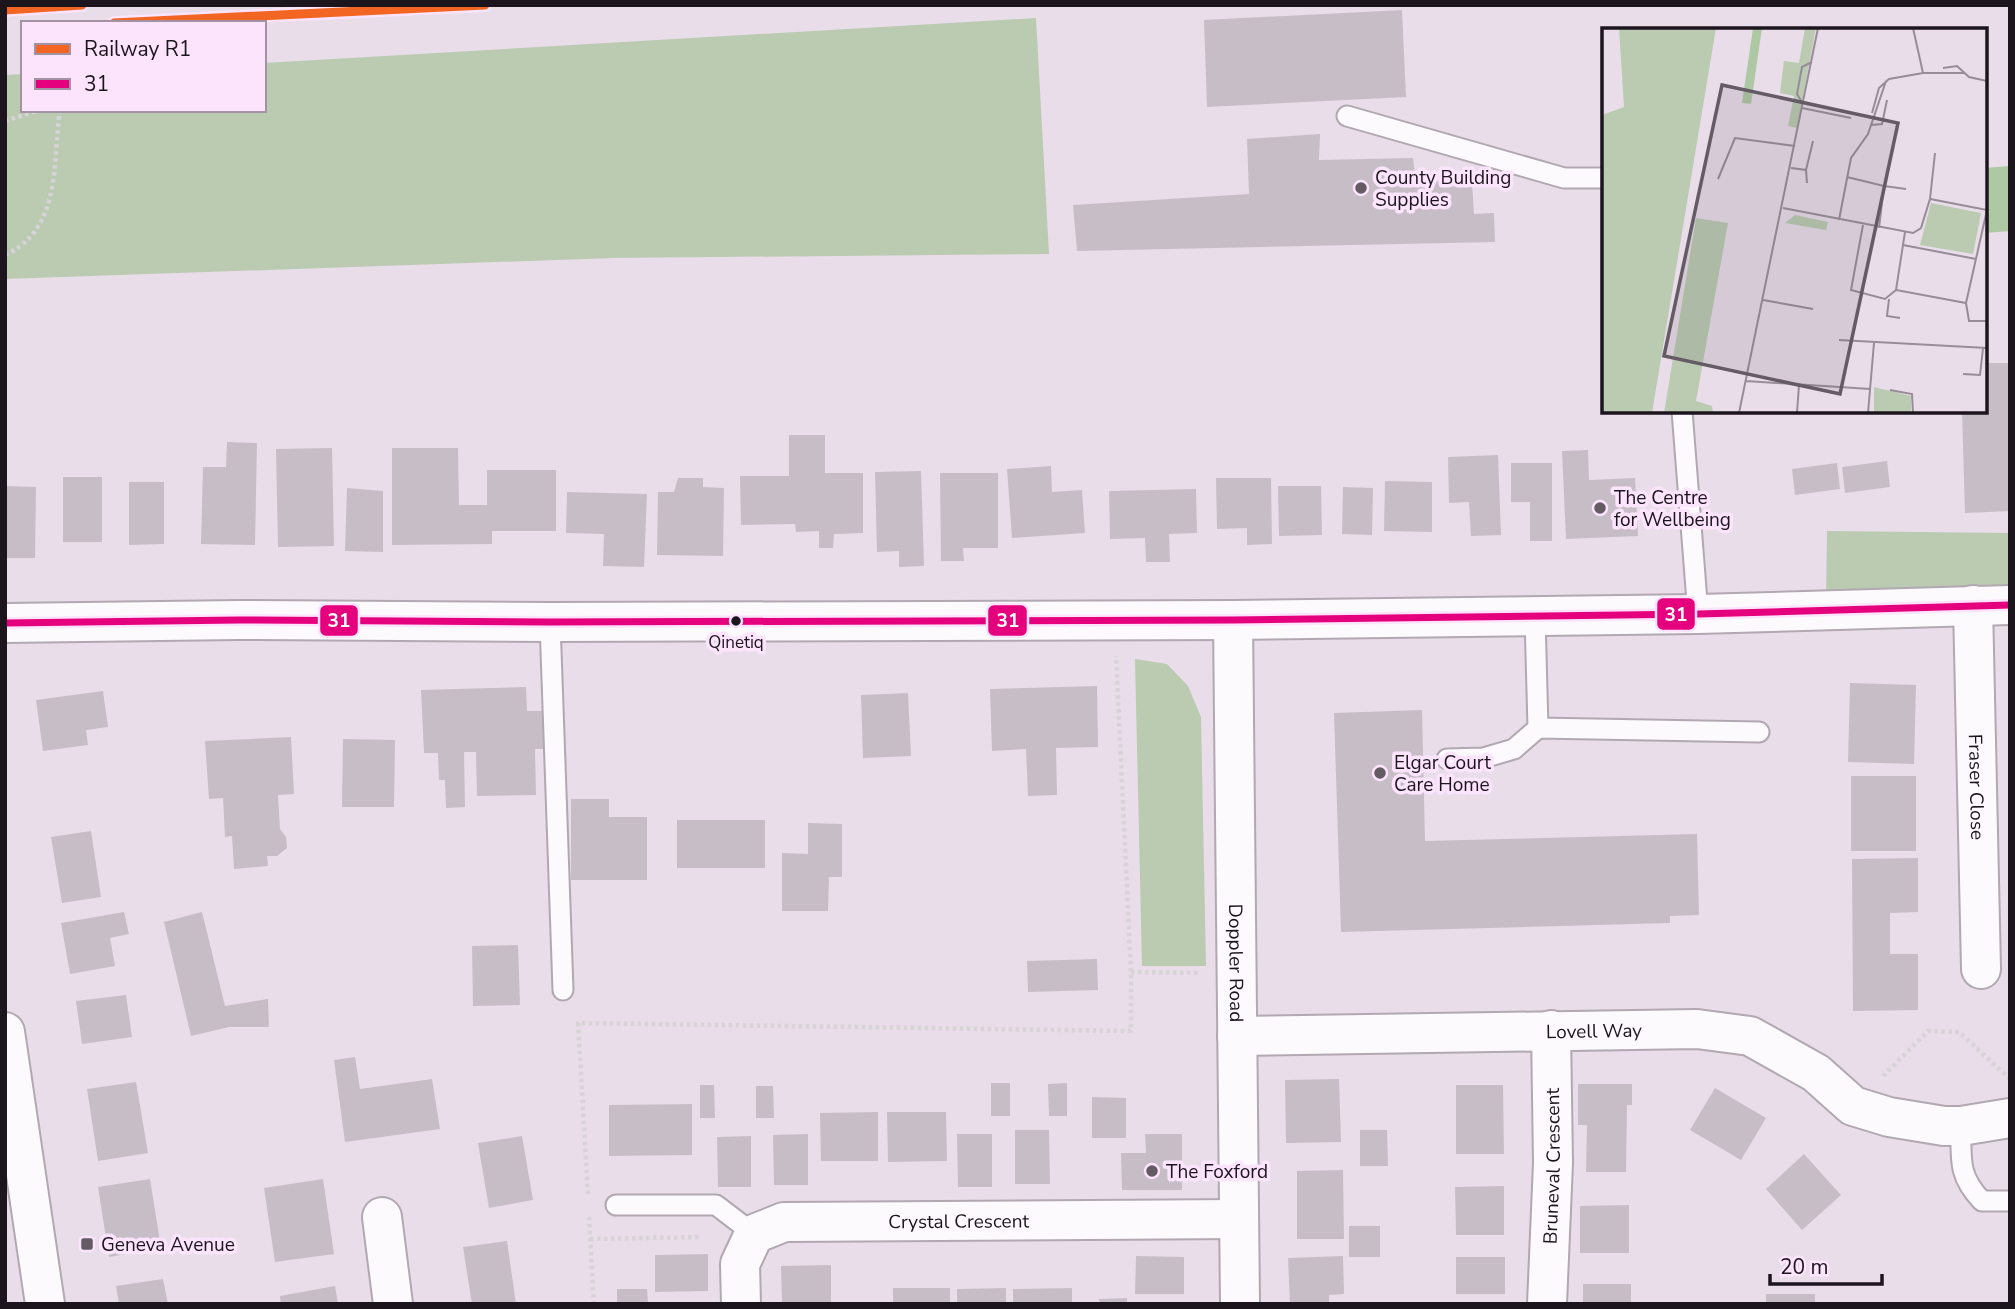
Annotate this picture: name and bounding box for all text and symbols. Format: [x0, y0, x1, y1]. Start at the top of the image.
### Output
legend [21, 21, 266, 112]
inset map [1602, 28, 1987, 413]
text: Railway R1 [84, 35, 191, 63]
text: 31 [84, 70, 109, 98]
place label: County Building Supplies [1375, 165, 1511, 213]
marker: County Building Supplies [1353, 180, 1369, 196]
place label: The Centre for Wellbeing [1614, 485, 1731, 533]
marker: The Centre for Wellbeing [1592, 500, 1608, 516]
line badge: 31 [1656, 597, 1696, 631]
text: 31 [1665, 602, 1687, 628]
line badge: 31 [319, 604, 359, 637]
line badge: 31 [987, 604, 1028, 637]
text: 31 [328, 608, 350, 634]
text: 31 [997, 608, 1019, 634]
marker: Qinetiq [729, 614, 743, 628]
place label: Qinetiq [708, 631, 764, 654]
street label: Fraser Close [1962, 734, 1990, 840]
place label: Elgar Court Care Home [1394, 750, 1491, 798]
marker: Elgar Court Care Home [1372, 765, 1388, 781]
street label: Doppler Road [1222, 904, 1249, 1022]
street label: Lovell Way [1546, 1018, 1642, 1045]
street label: Bruneval Crescent [1538, 1087, 1567, 1245]
place label: The Foxford [1166, 1159, 1268, 1185]
marker: The Foxford [1144, 1163, 1160, 1179]
street label: Crystal Crescent [888, 1208, 1029, 1235]
place label: Geneva Avenue [101, 1232, 235, 1258]
marker: Geneva Avenue [79, 1236, 95, 1252]
scale bar [1770, 1242, 1882, 1286]
text: 20 m [1780, 1253, 1829, 1281]

